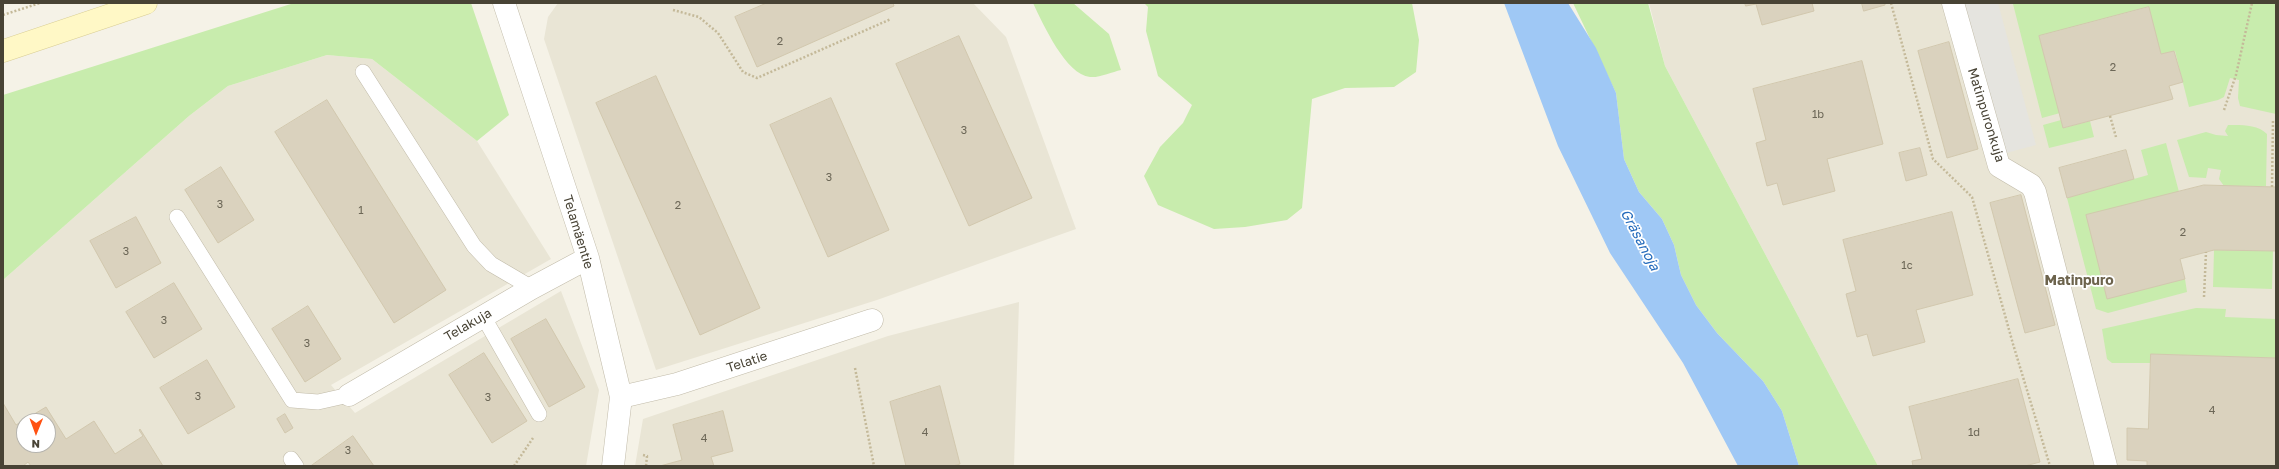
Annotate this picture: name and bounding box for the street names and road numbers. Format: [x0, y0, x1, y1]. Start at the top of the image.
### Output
street label: Matinpuronkuja [1964, 66, 2008, 164]
street label: Telamäentie [559, 193, 597, 271]
street label: Telakuja [442, 305, 494, 345]
street label: Telatie [725, 348, 769, 376]

